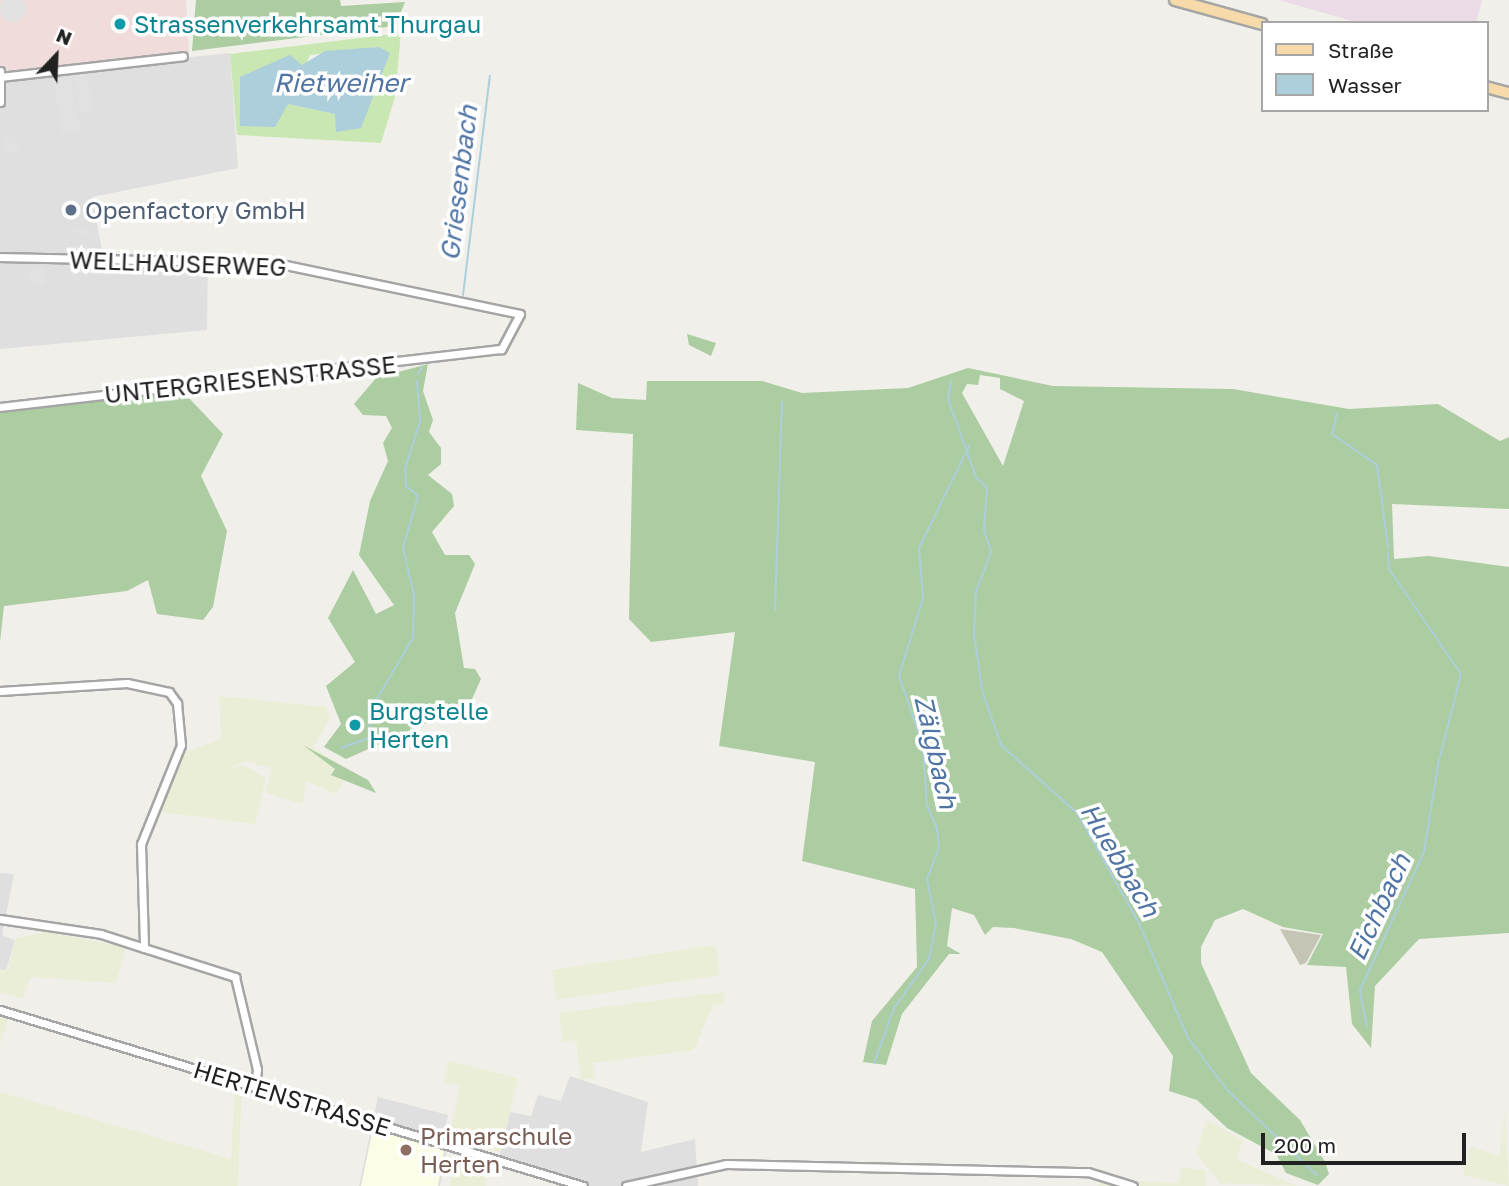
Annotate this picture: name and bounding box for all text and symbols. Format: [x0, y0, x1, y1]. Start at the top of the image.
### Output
place label: Strassenverkehrsamt Thurgau [134, 10, 481, 38]
marker: Strassenverkehrsamt Thurgau [112, 16, 128, 32]
north arrow [21, 21, 91, 91]
legend [1260, 21, 1488, 112]
text: N [53, 23, 76, 50]
text: Straße [1328, 37, 1394, 63]
water label: Rietweiher [274, 67, 408, 99]
text: Wasser [1328, 72, 1402, 98]
water label: Griesenbach [434, 104, 484, 262]
place label: Openfactory GmbH [85, 196, 306, 224]
marker: Openfactory GmbH [63, 202, 79, 218]
street label: WELLHAUSERWEG [69, 245, 287, 281]
street label: UNTERGRIESENSTRASSE [103, 349, 397, 409]
water label: Zälgbach [908, 692, 964, 812]
place label: Burgstelle Herten [369, 697, 489, 753]
marker: Burgstelle Herten [347, 717, 363, 733]
water label: Huebbach [1074, 797, 1166, 923]
water label: Eichbach [1341, 849, 1417, 965]
street label: HERTENSTRASSE [190, 1054, 394, 1142]
scale bar [1264, 1120, 1469, 1164]
place label: Primarschule Herten [420, 1122, 572, 1178]
text: 200 m [1274, 1132, 1336, 1158]
marker: Primarschule Herten [398, 1142, 414, 1158]

